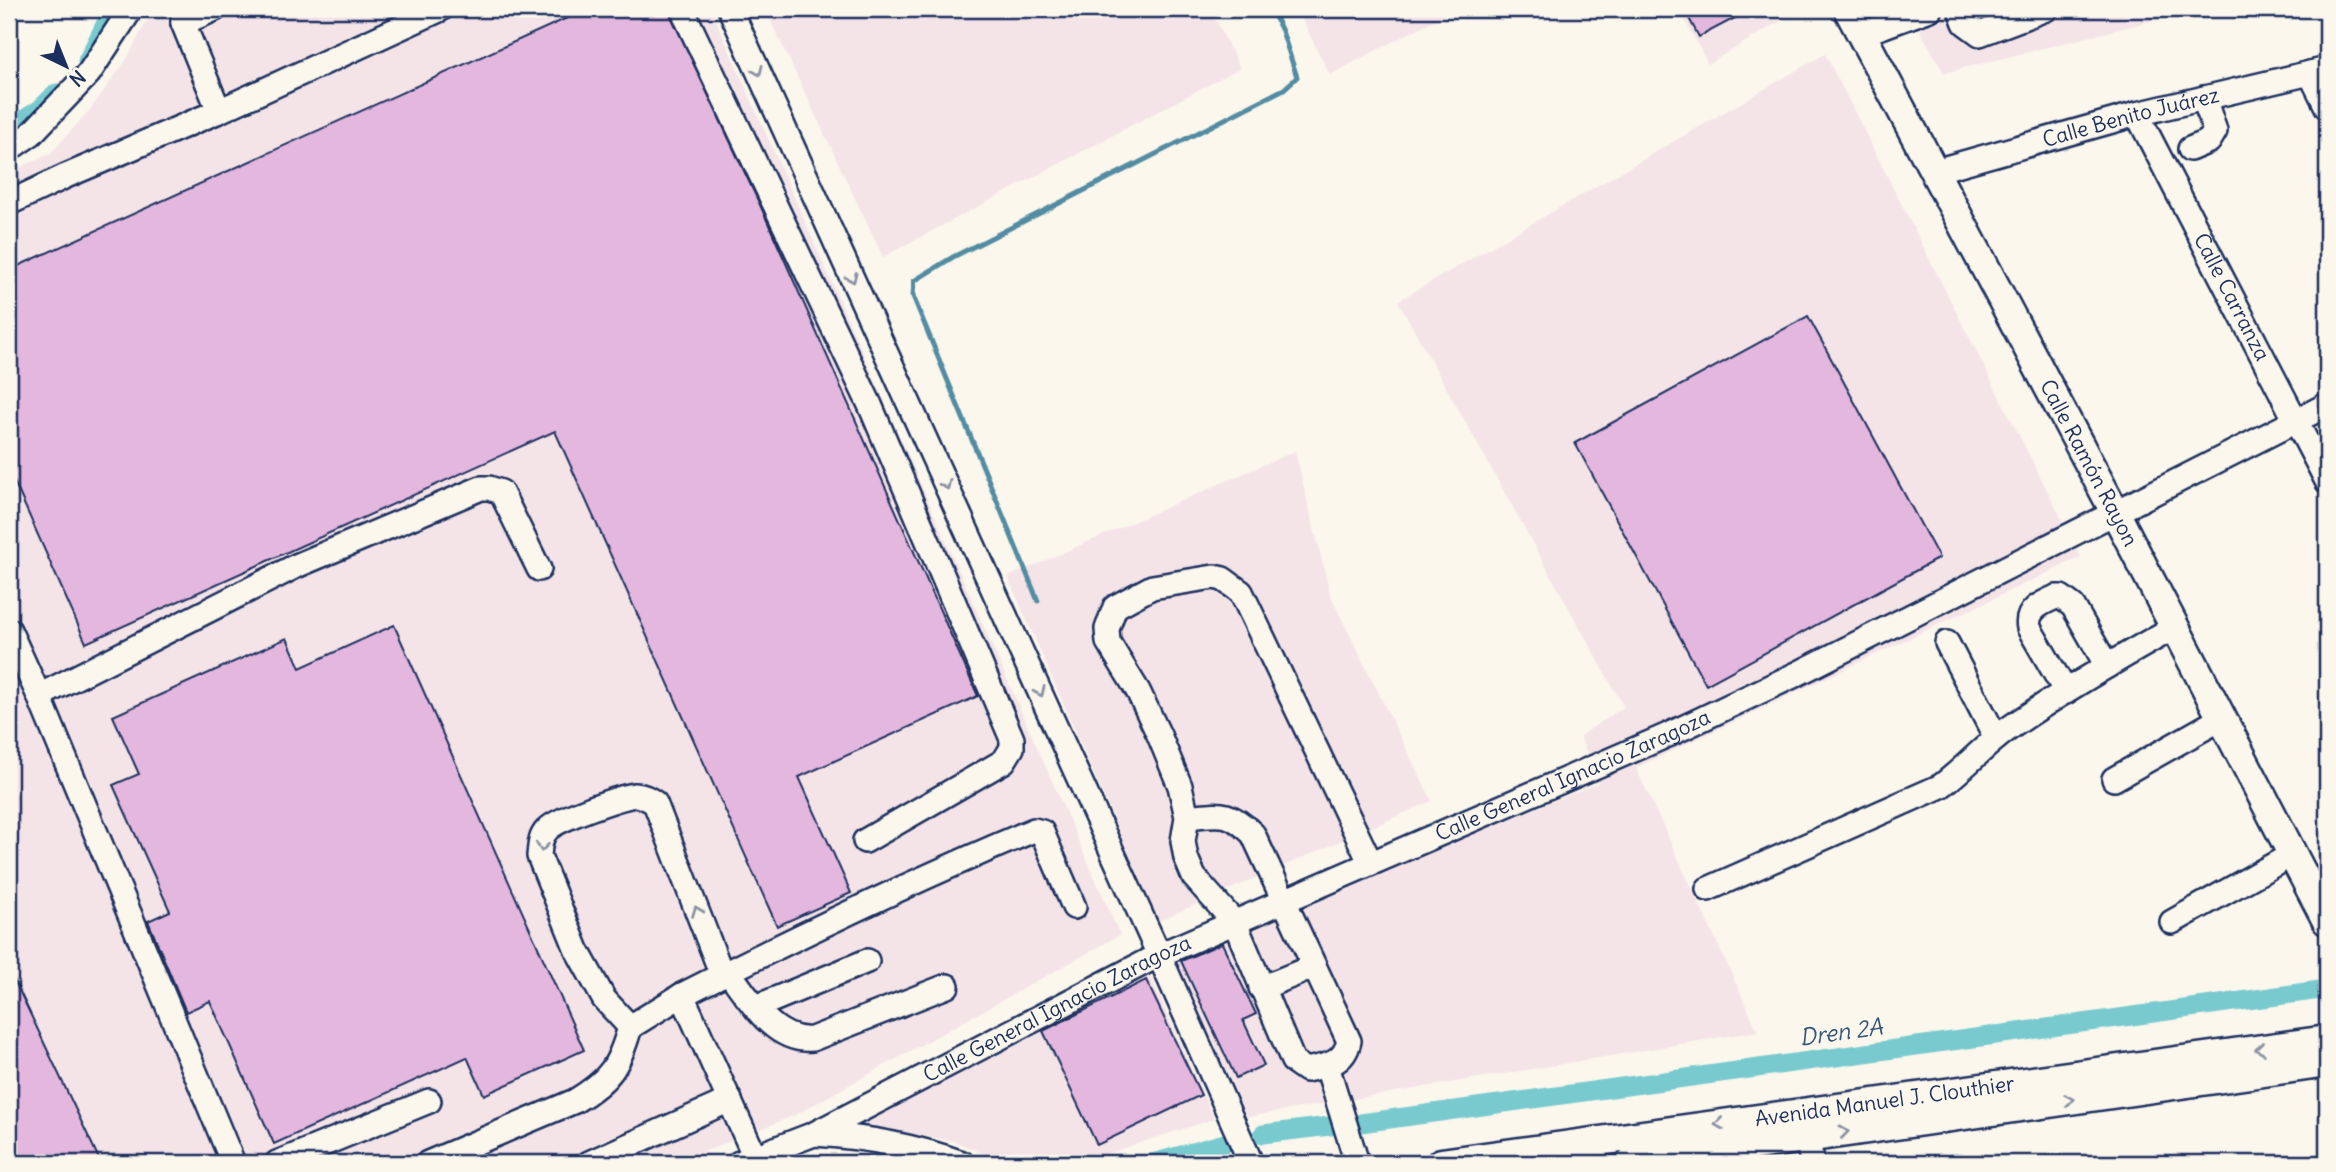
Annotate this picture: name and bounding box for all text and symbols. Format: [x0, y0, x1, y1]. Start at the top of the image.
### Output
north arrow [32, 32, 102, 102]
one-way arrow [750, 64, 764, 76]
text: N [65, 65, 91, 92]
street label: Calle Benito Juárez [2039, 81, 2222, 153]
street label: Calle Carranza [2188, 228, 2276, 365]
one-way arrow [844, 271, 858, 283]
street label: Calle Ramón Rayon [2034, 375, 2145, 551]
one-way arrow [938, 478, 952, 491]
one-way arrow [1032, 685, 1046, 698]
street label: Calle General Ignacio Zaragoza [1431, 703, 1714, 847]
one-way arrow [534, 841, 549, 853]
one-way arrow [691, 906, 705, 918]
street label: Calle General Ignacio Zaragoza [918, 929, 1195, 1088]
water label: Dren 2A [1798, 1011, 1886, 1052]
one-way arrow [2254, 1041, 2266, 1056]
street label: Avenida Manuel J. Clouthier [1753, 1069, 2017, 1132]
one-way arrow [2063, 1093, 2075, 1108]
one-way arrow [1713, 1116, 1725, 1131]
one-way arrow [1838, 1125, 1850, 1140]

